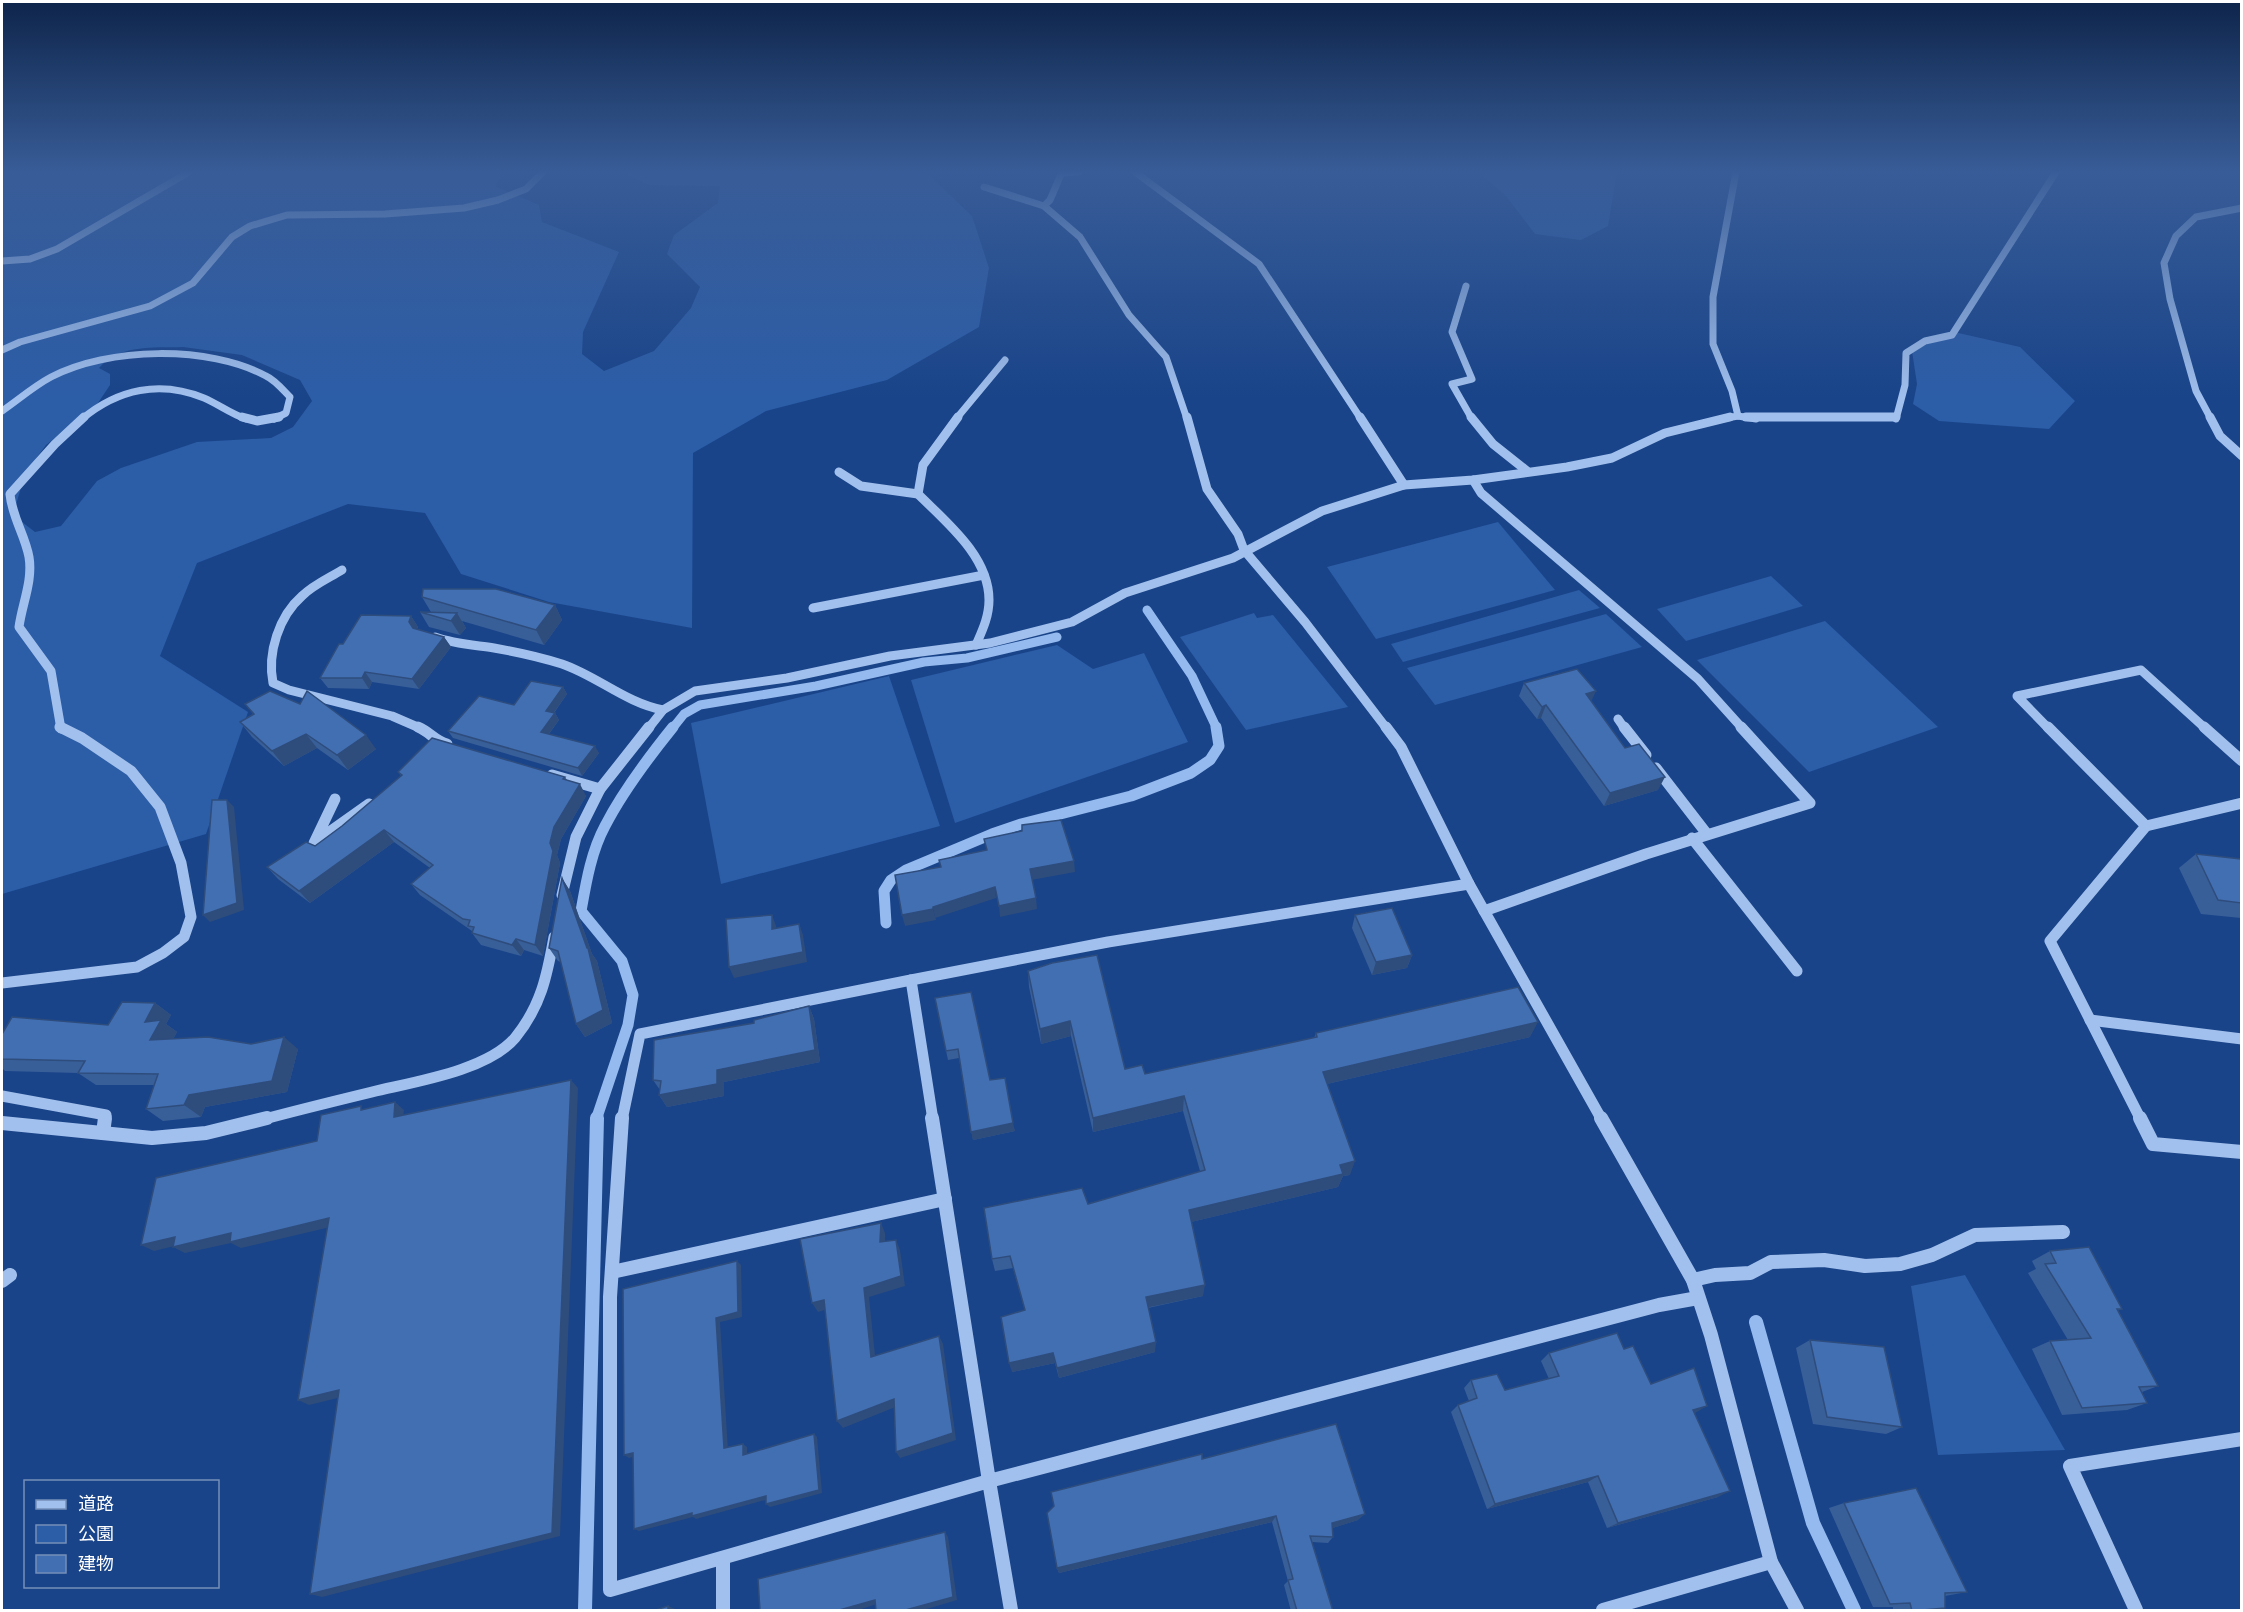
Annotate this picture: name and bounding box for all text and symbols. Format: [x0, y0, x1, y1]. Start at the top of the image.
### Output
legend [24, 1480, 219, 1588]
text: 道路 [78, 1491, 114, 1515]
text: 公園 [78, 1521, 114, 1545]
text: 建物 [78, 1551, 114, 1575]

